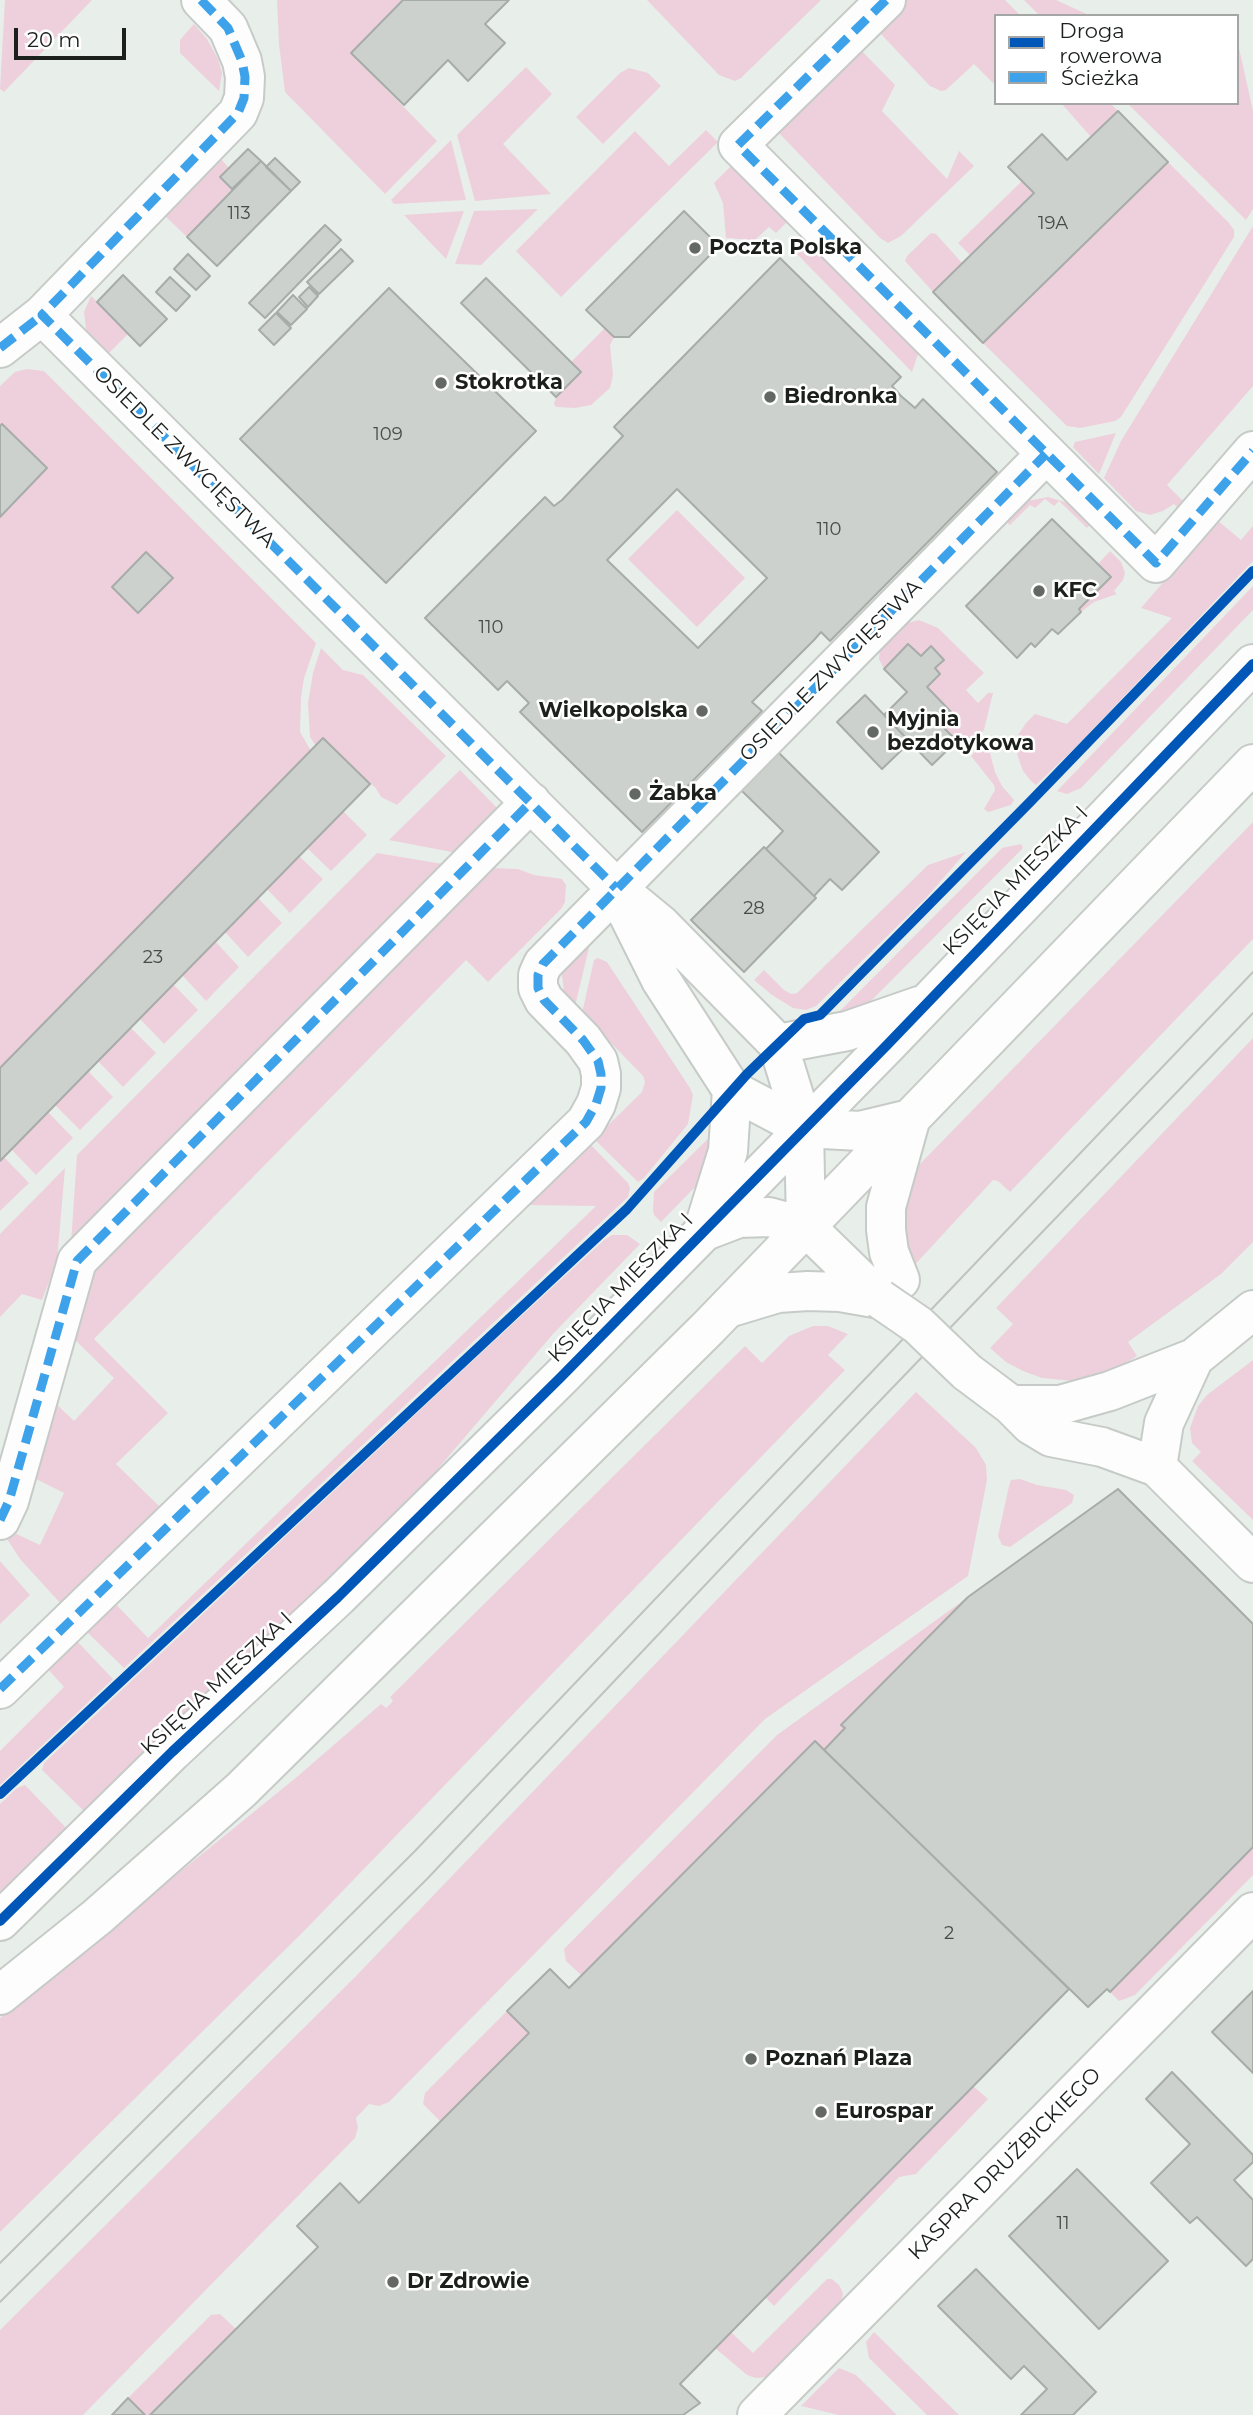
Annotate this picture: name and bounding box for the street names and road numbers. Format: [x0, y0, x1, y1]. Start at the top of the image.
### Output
street label: OSIEDLE ZWYCIĘSTWA [88, 361, 280, 553]
street label: OSIEDLE ZWYCIĘSTWA [735, 575, 927, 767]
street label: KSIĘCIA MIESZKA I [938, 801, 1094, 961]
street label: KSIĘCIA MIESZKA I [543, 1208, 699, 1368]
street label: KSIĘCIA MIESZKA I [136, 1607, 298, 1761]
street label: KASPRA DRUŻBICKIEGO [903, 2062, 1107, 2266]

